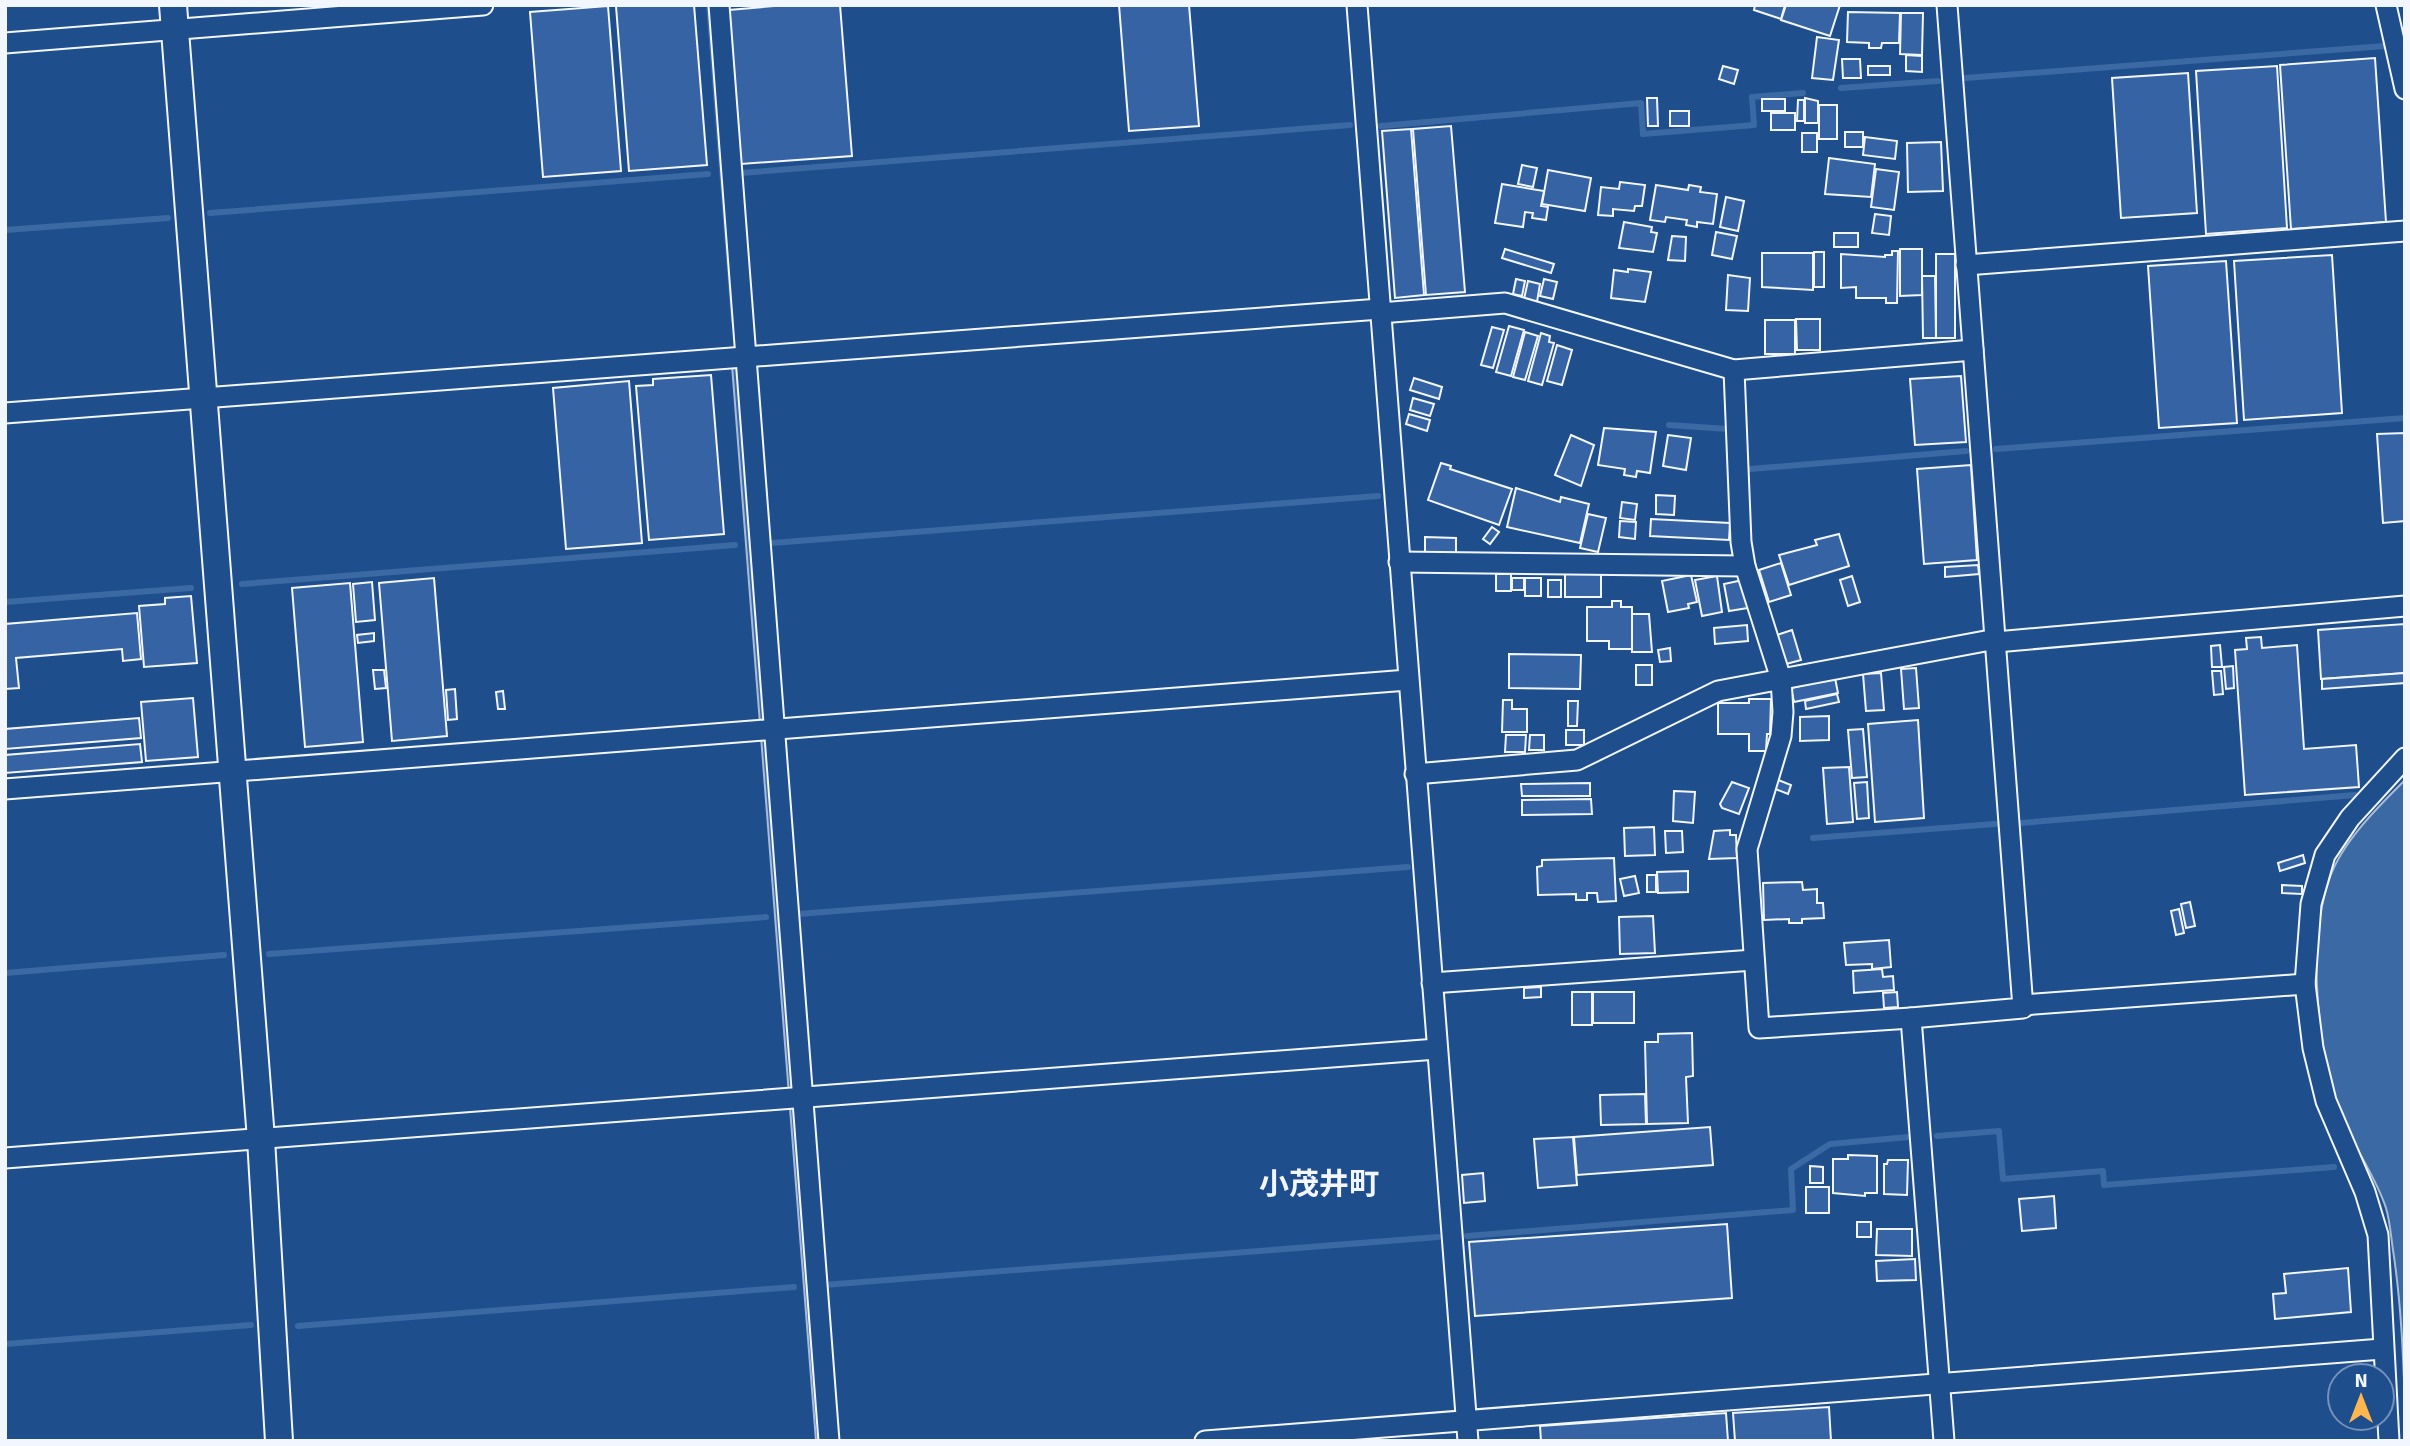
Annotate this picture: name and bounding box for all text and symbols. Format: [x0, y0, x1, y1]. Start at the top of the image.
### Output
district label: 小茂井町 [1259, 1166, 1379, 1203]
north arrow [2326, 1362, 2396, 1432]
text: N [2354, 1369, 2368, 1393]

